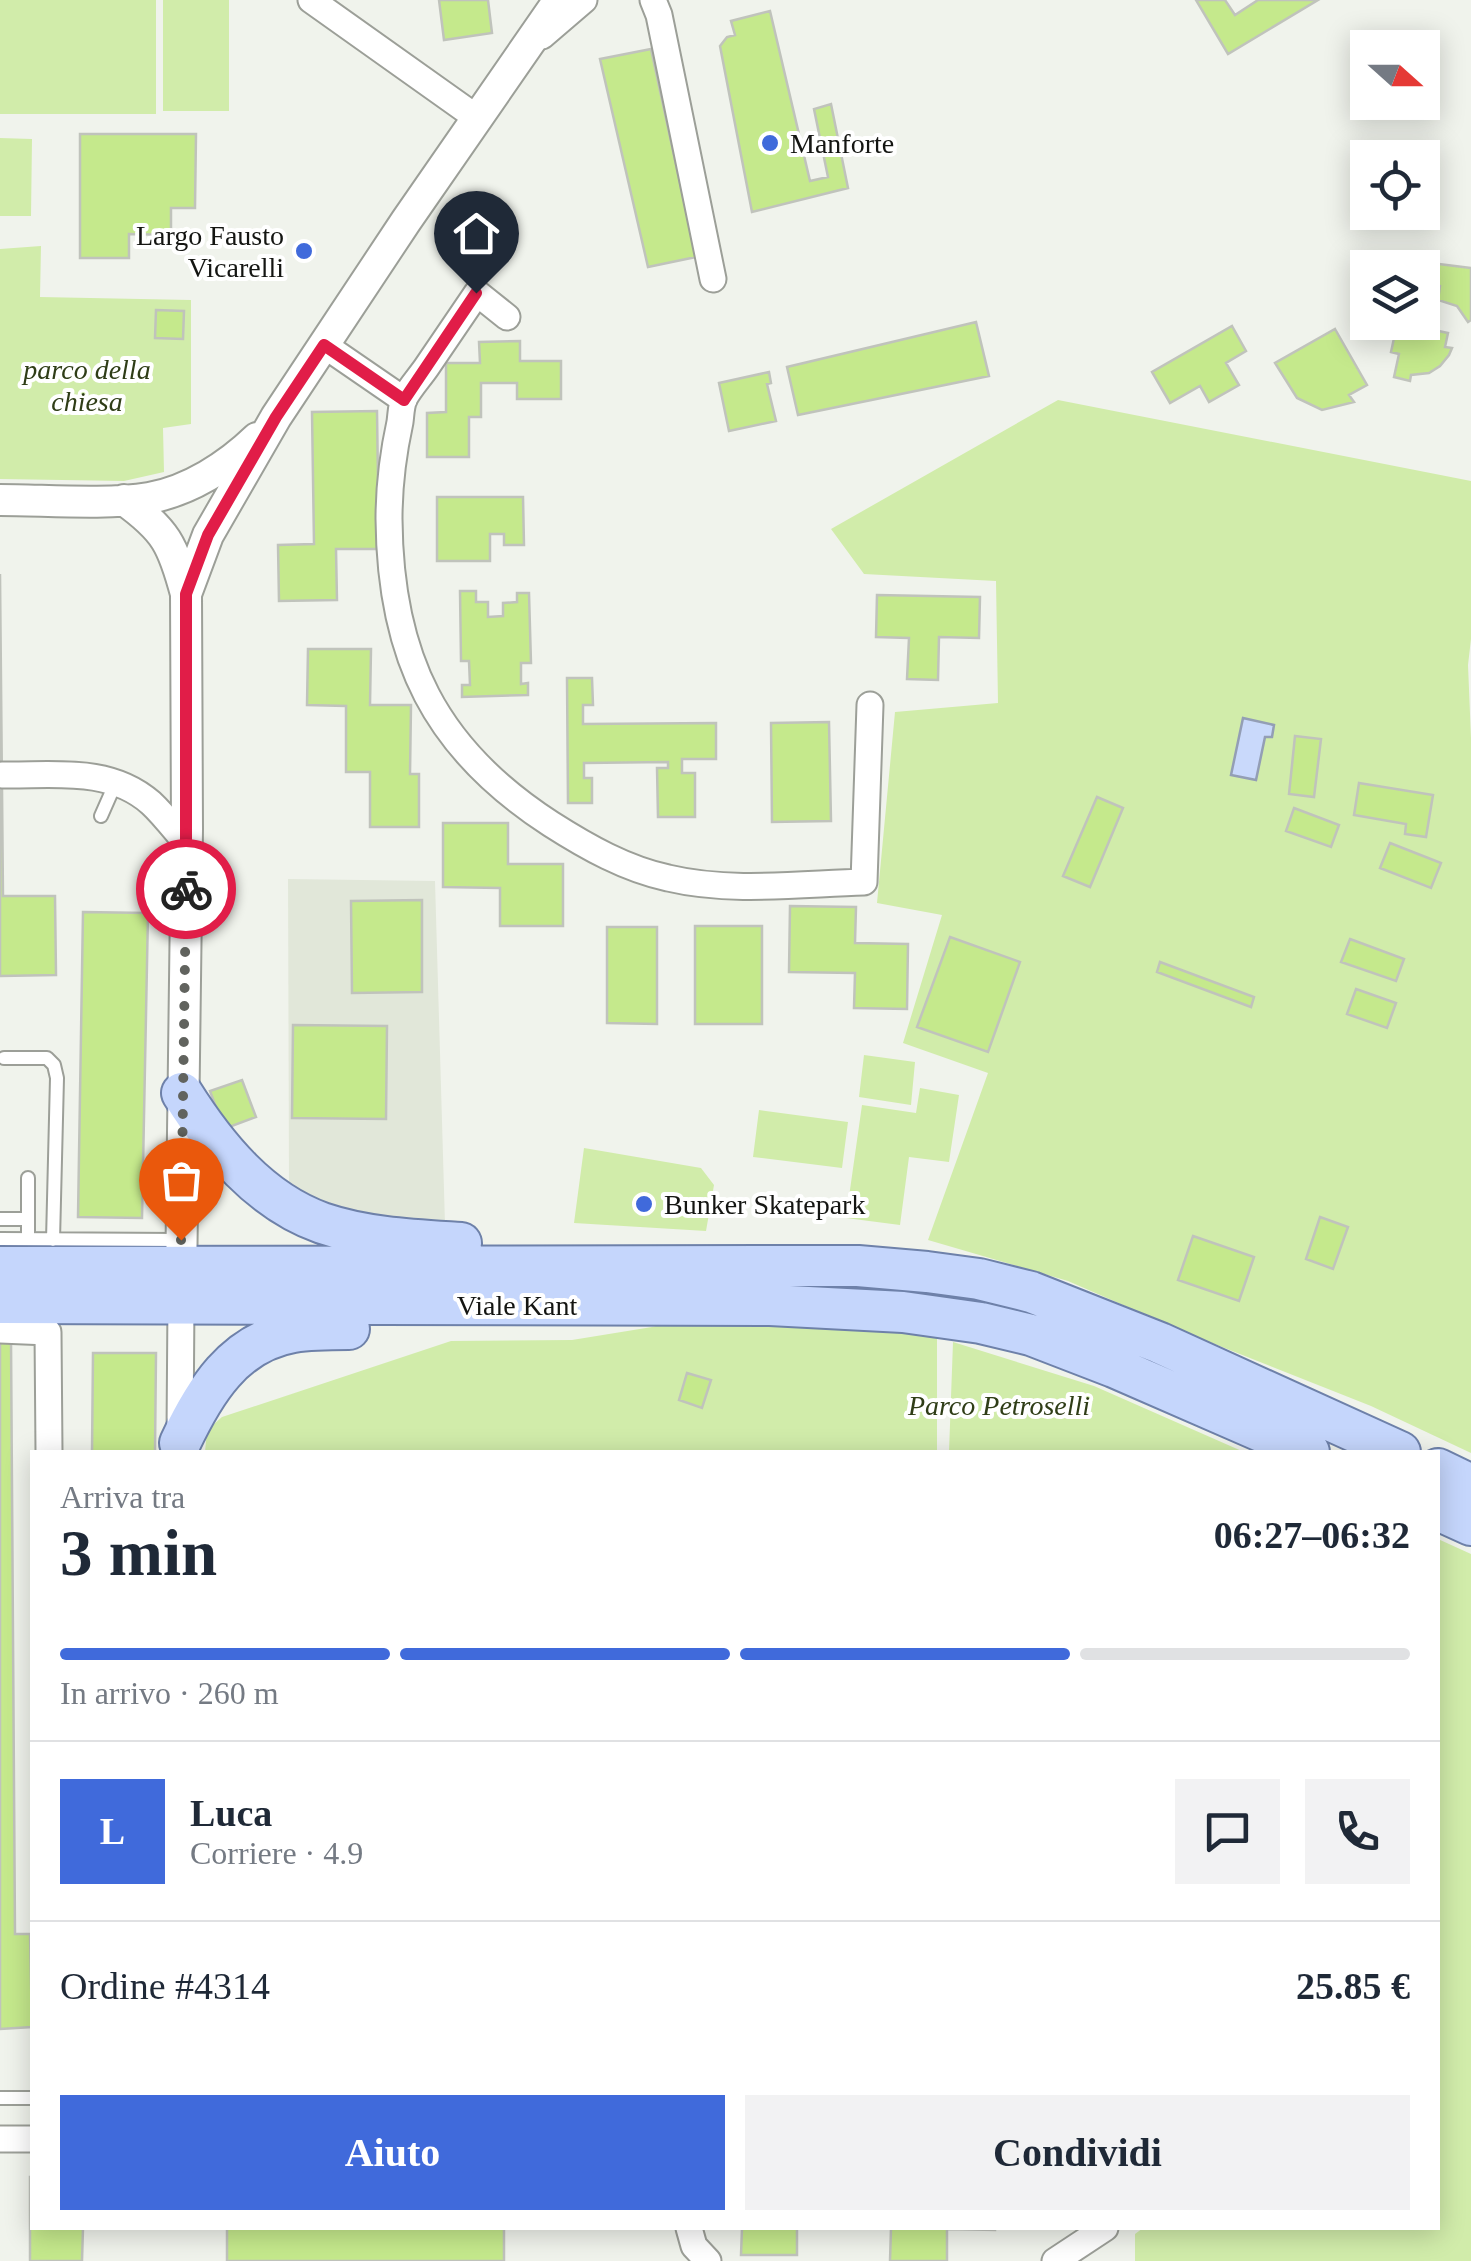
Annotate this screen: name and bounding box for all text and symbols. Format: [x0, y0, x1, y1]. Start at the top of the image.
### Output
north arrow [1350, 30, 1440, 120]
map controls [1350, 30, 1440, 340]
place label: Manforte [790, 128, 894, 159]
marker: Manforte [759, 132, 781, 154]
button: locate [1350, 140, 1440, 230]
pin [434, 191, 519, 294]
icon: home [449, 206, 504, 261]
place label: Largo Fausto Vicarelli [136, 220, 284, 283]
marker: Largo Fausto Vicarelli [293, 240, 315, 262]
button: layers [1350, 250, 1440, 340]
park label: parco della chiesa [21, 354, 151, 417]
courier [136, 839, 236, 939]
icon: bike [159, 862, 214, 917]
pin [139, 1138, 224, 1241]
icon: bag [154, 1153, 209, 1208]
place label: Bunker Skatepark [664, 1189, 865, 1220]
marker: Bunker Skatepark [633, 1193, 655, 1215]
street label: Viale Kant [457, 1290, 577, 1321]
park label: Parco Petroselli [907, 1390, 1090, 1421]
text: Arriva tra [60, 1479, 185, 1515]
text: 06:27–06:32 [1214, 1514, 1410, 1556]
text: 3 min [60, 1517, 217, 1589]
text: In arrivo · 260 m [60, 1675, 279, 1711]
button: chat [1175, 1779, 1280, 1884]
button: phone [1305, 1779, 1410, 1884]
text: Luca [190, 1792, 272, 1834]
text: L [100, 1810, 125, 1852]
text: Corriere · 4.9 [190, 1835, 363, 1871]
text: Ordine #4314 [60, 1965, 270, 2007]
text: 25.85 € [1296, 1965, 1410, 2007]
button: Aiuto [60, 2095, 725, 2210]
button: Condividi [745, 2095, 1410, 2210]

